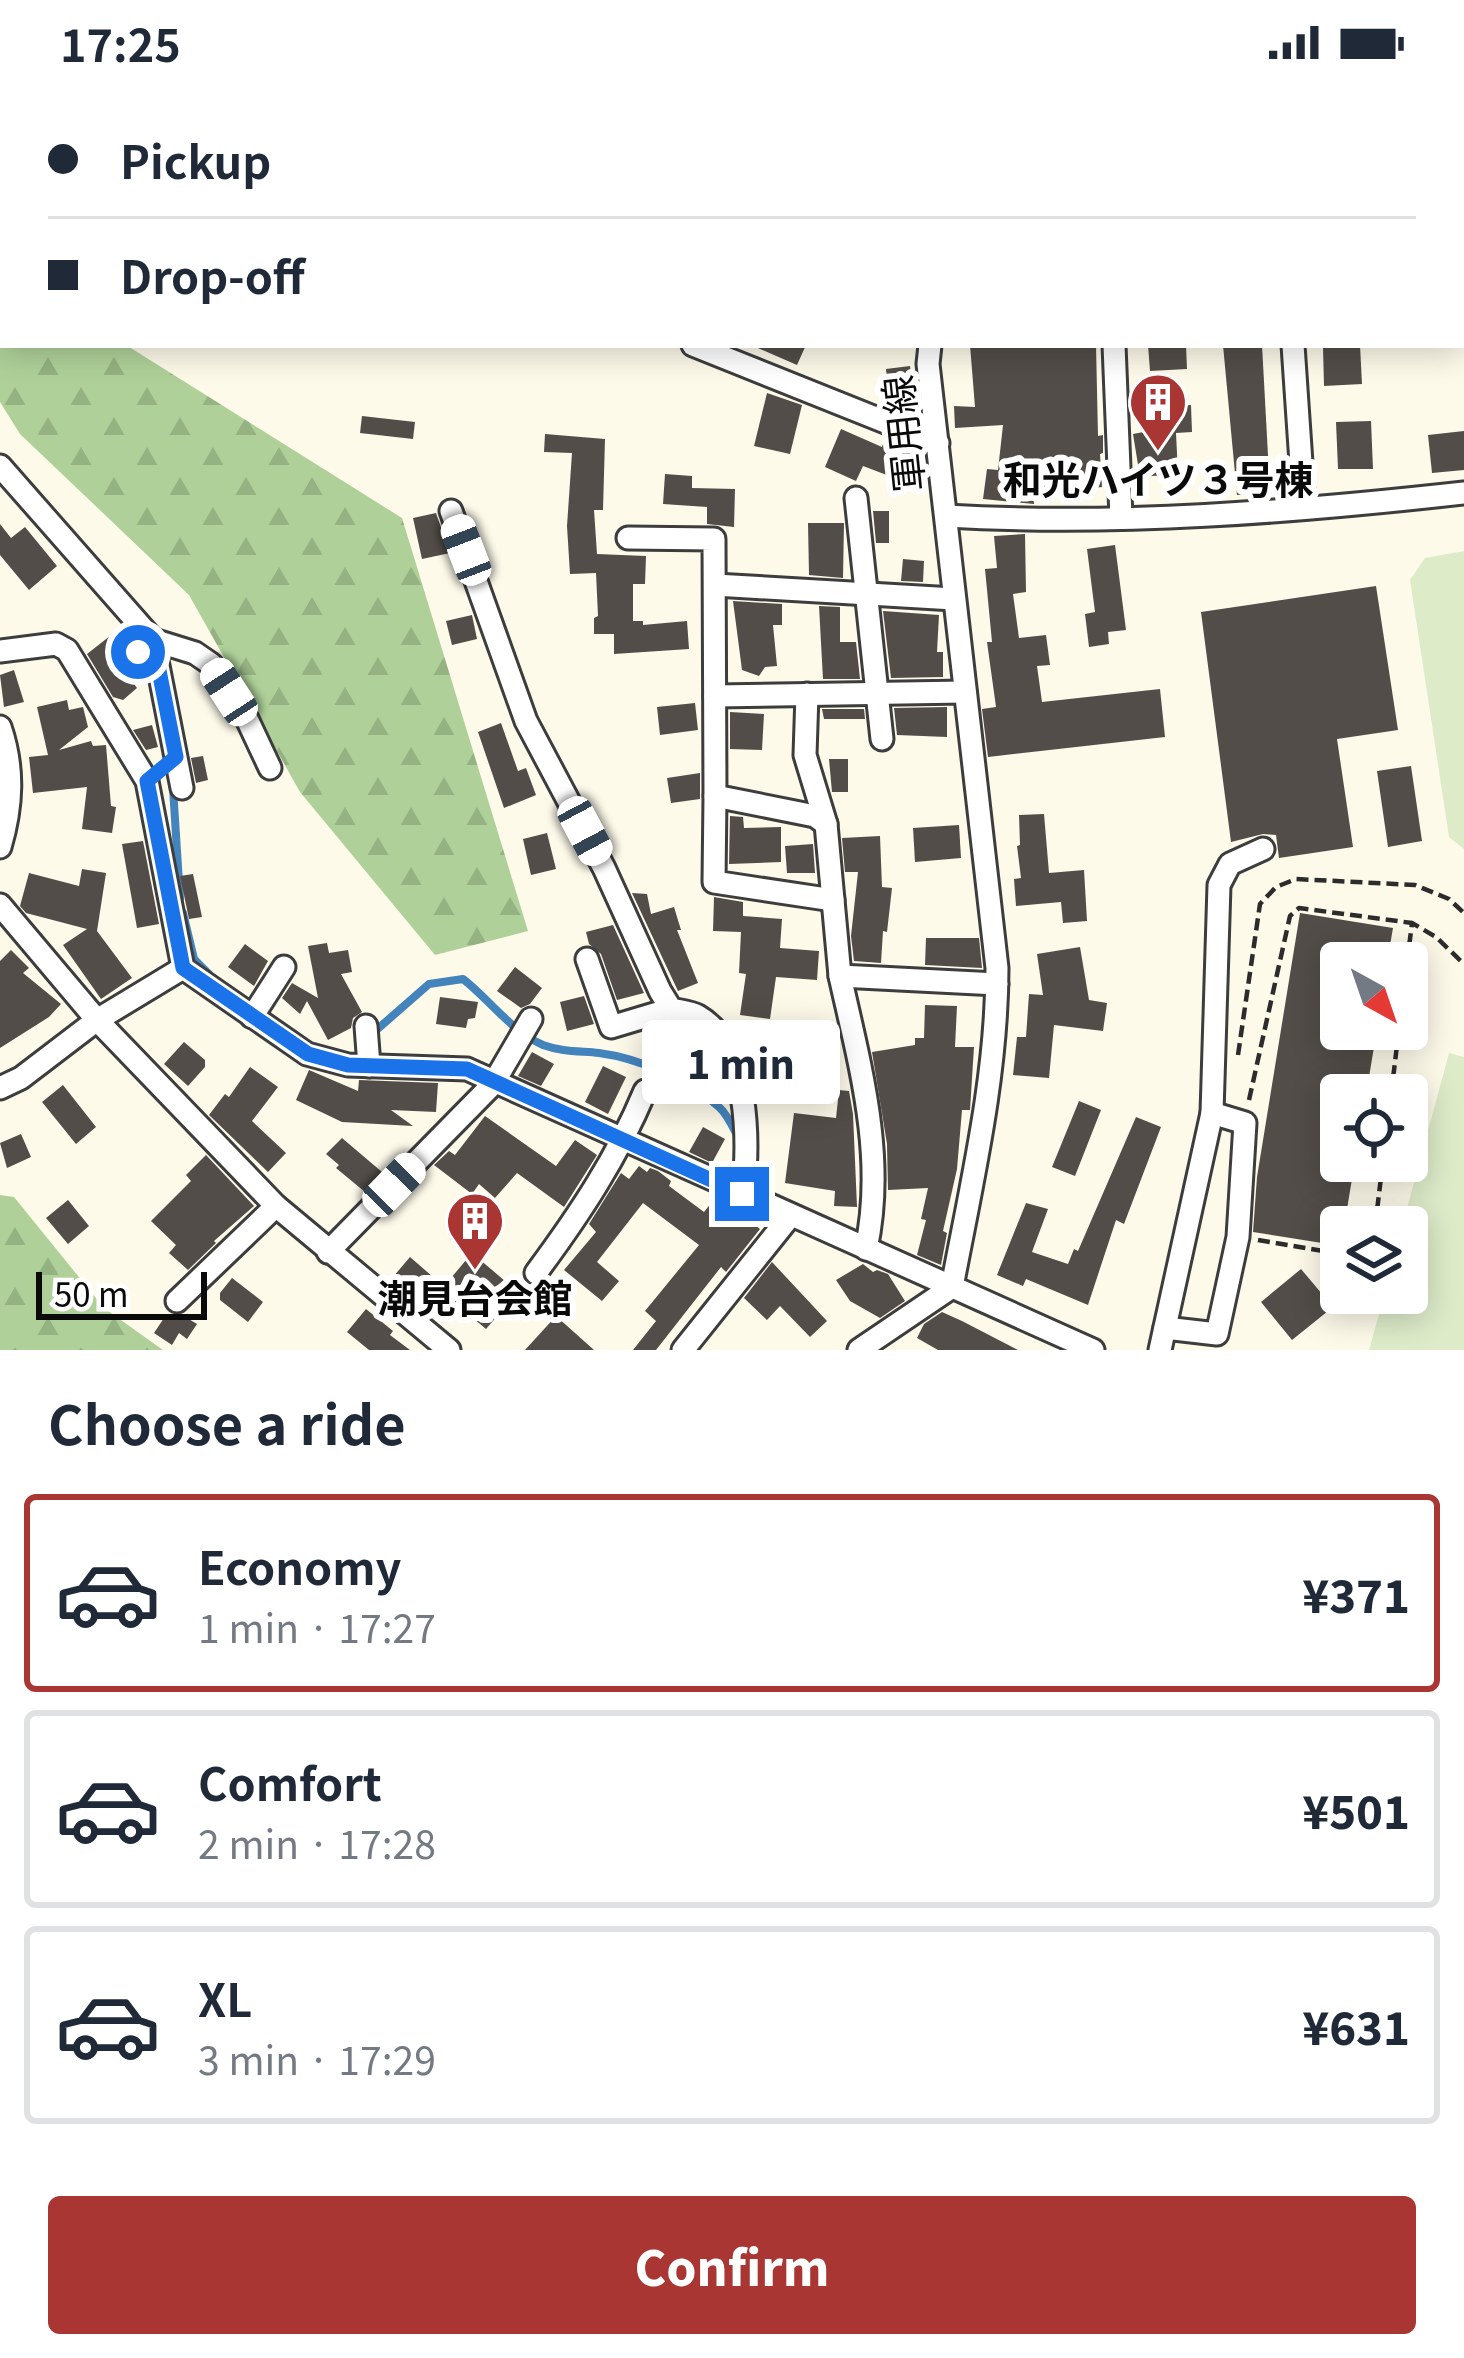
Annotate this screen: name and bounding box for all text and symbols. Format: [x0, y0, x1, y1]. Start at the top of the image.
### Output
text: 17:25 [60, 10, 181, 75]
text: Pickup [120, 127, 271, 192]
text: Drop-off [120, 242, 305, 307]
building icon: 和光ハイツ３号棟 [1127, 371, 1189, 453]
street label: 軍用線 [867, 373, 935, 495]
place label: 和光ハイツ３号棟 [1002, 449, 1314, 505]
car [436, 510, 496, 590]
route start [111, 625, 165, 679]
car [194, 652, 264, 732]
car [552, 791, 618, 871]
north arrow [1320, 942, 1428, 1050]
map controls [1320, 942, 1428, 1314]
callout: 1 min [643, 1020, 841, 1104]
text: 1 min [687, 1034, 795, 1090]
button: locate [1320, 1074, 1428, 1182]
car [356, 1147, 432, 1223]
route end [715, 1167, 769, 1221]
building icon: 潮見台会館 [444, 1190, 506, 1272]
button: layers [1320, 1206, 1428, 1314]
scale bar [36, 1266, 207, 1319]
place label: 潮見台会館 [377, 1268, 573, 1324]
text: 50 m [54, 1269, 129, 1317]
text: Choose a ride [48, 1382, 406, 1461]
text: Economy [198, 1533, 401, 1598]
icon: car [54, 1539, 162, 1647]
text: ¥371 [1302, 1561, 1410, 1626]
text: 1 min · 17:27 [198, 1598, 436, 1654]
text: Comfort [198, 1749, 382, 1814]
icon: car [54, 1755, 162, 1863]
text: ¥501 [1302, 1777, 1410, 1842]
text: 2 min · 17:28 [198, 1814, 436, 1870]
text: XL [198, 1965, 252, 2030]
icon: car [54, 1971, 162, 2079]
text: ¥631 [1302, 1993, 1410, 2058]
text: 3 min · 17:29 [198, 2030, 436, 2086]
button: Confirm [48, 2196, 1416, 2334]

